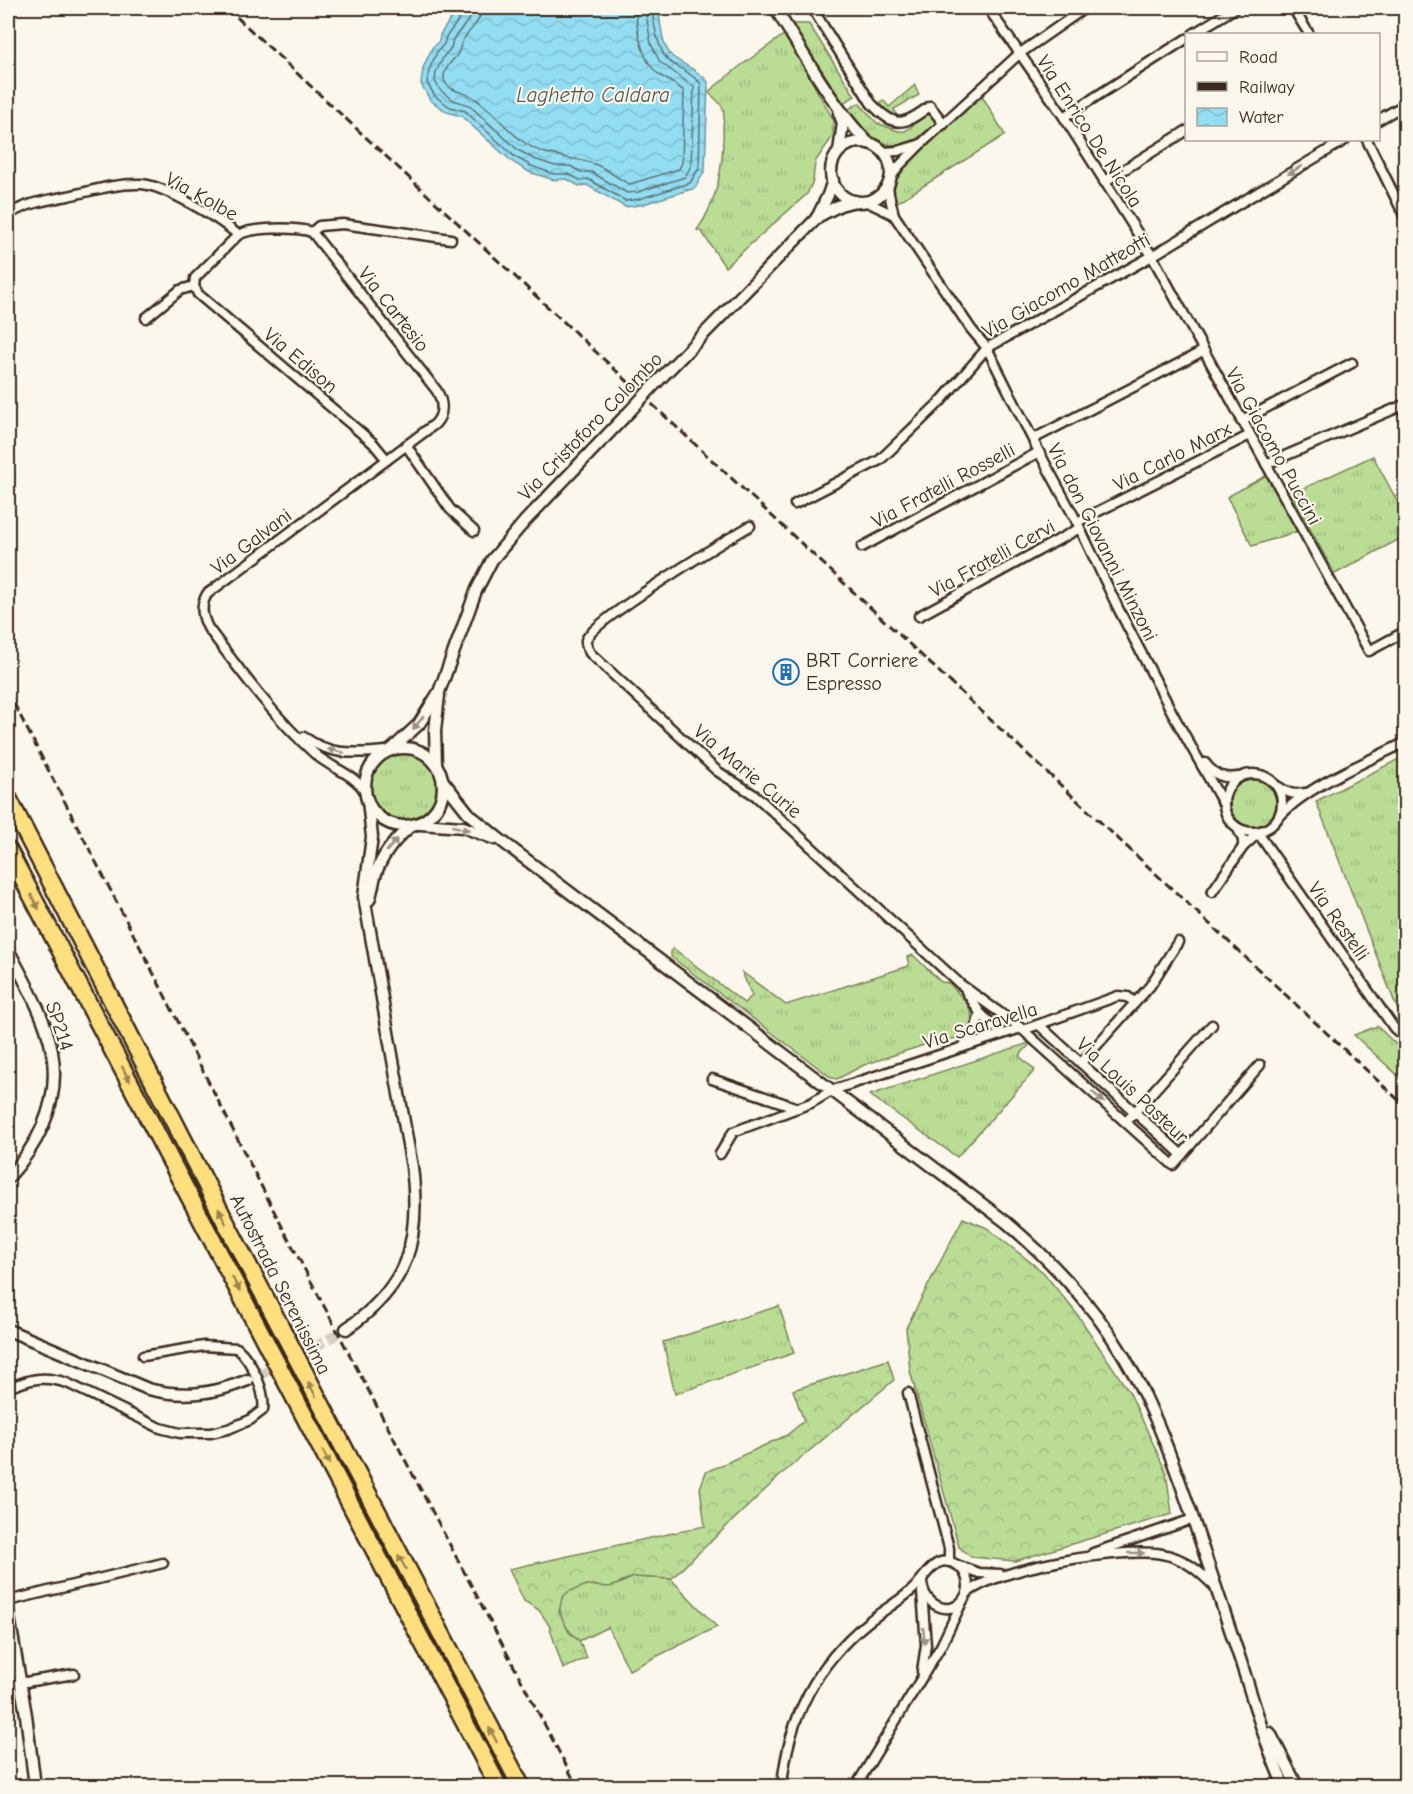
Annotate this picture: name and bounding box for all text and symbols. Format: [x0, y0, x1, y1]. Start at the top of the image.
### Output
legend [1185, 33, 1380, 141]
text: Road [1239, 47, 1278, 68]
street label: Via Enrico De Nicola [1032, 51, 1147, 212]
text: Railway [1239, 77, 1296, 98]
water label: Laghetto Caldara [516, 83, 670, 107]
text: Water [1239, 107, 1284, 128]
one-way arrow [1287, 164, 1303, 175]
street label: Via Kolbe [162, 167, 242, 226]
street label: Via Giacomo Matteotti [978, 228, 1154, 343]
street label: Via Cartesio [353, 262, 434, 356]
street label: Via Edison [259, 323, 342, 398]
street label: Via Cristoforo Colombo [514, 347, 667, 505]
street label: Via Giacomo Puccini [1221, 364, 1326, 529]
street label: Via Carlo Marx [1110, 417, 1235, 496]
street label: Via Fratelli Rosselli [868, 438, 1019, 533]
street label: Via don Giovanni Minzoni [1043, 440, 1162, 645]
street label: Via Galvani [206, 504, 296, 579]
street label: Via Fratelli Cervi [925, 514, 1059, 602]
place label: BRT Corriere Espresso [806, 649, 918, 695]
building icon: BRT Corriere Espresso [771, 657, 801, 687]
one-way arrow [411, 715, 424, 731]
street label: Via Marie Curie [689, 720, 806, 823]
one-way arrow [327, 746, 346, 755]
one-way arrow [452, 823, 470, 833]
one-way arrow [385, 837, 399, 852]
street label: Via Restelli [1303, 878, 1374, 965]
one-way arrow [30, 894, 40, 911]
street label: Via Scaravella [920, 997, 1040, 1054]
street label: SP214 [41, 999, 78, 1054]
street label: Via Louis Pasteur [1072, 1033, 1193, 1148]
one-way arrow [121, 1066, 131, 1083]
one-way arrow [1090, 1090, 1105, 1103]
street label: Autostrada Serenissima [225, 1190, 336, 1378]
one-way arrow [217, 1208, 227, 1225]
one-way arrow [231, 1276, 241, 1293]
one-way arrow [307, 1381, 317, 1398]
one-way arrow [321, 1449, 331, 1466]
one-way arrow [1127, 1548, 1146, 1558]
one-way arrow [398, 1554, 407, 1571]
one-way arrow [919, 1626, 929, 1645]
one-way arrow [488, 1726, 498, 1743]

